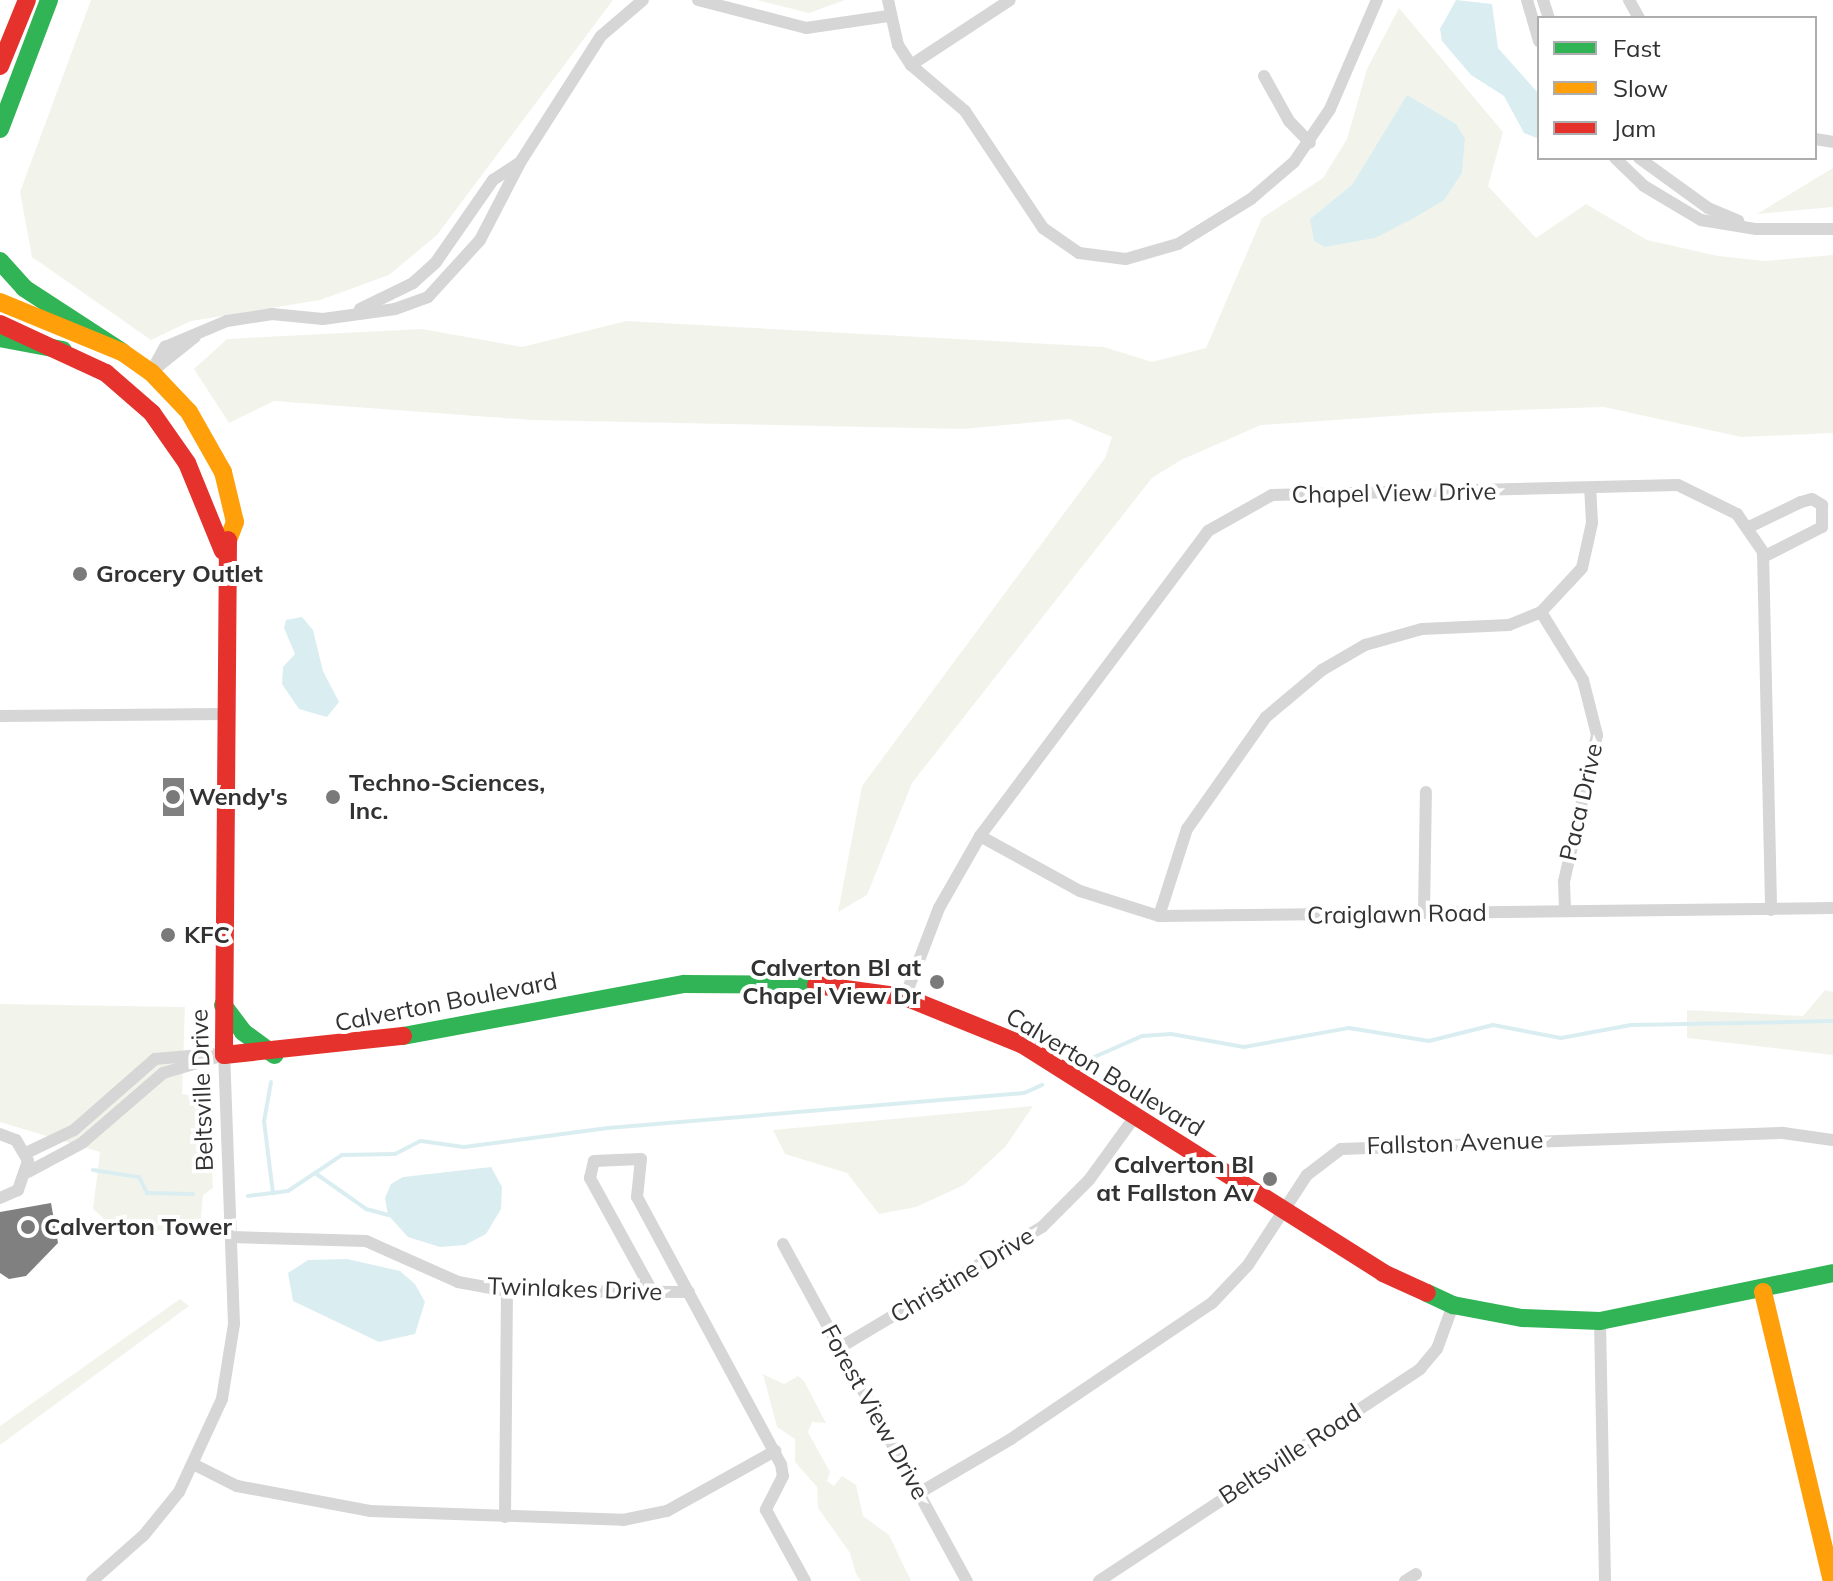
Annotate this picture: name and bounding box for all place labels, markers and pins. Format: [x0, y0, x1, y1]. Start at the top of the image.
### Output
place label: Grocery Outlet [96, 560, 263, 588]
marker: Grocery Outlet [71, 565, 89, 583]
place label: Techno-Sciences, Inc. [349, 769, 545, 825]
place label: Wendy's [189, 783, 288, 811]
marker: Wendy's [164, 788, 182, 806]
marker: Techno-Sciences, Inc. [324, 788, 342, 806]
place label: KFC [184, 921, 230, 949]
marker: KFC [159, 926, 177, 944]
place label: Calverton Bl at Chapel View Dr [742, 954, 921, 1010]
marker: Calverton Bl at Chapel View Dr [928, 973, 946, 991]
place label: Calverton Bl at Fallston Av [1096, 1151, 1254, 1207]
marker: Calverton Bl at Fallston Av [1261, 1170, 1279, 1188]
place label: Calverton Tower [44, 1213, 232, 1241]
marker: Calverton Tower [19, 1218, 37, 1236]

